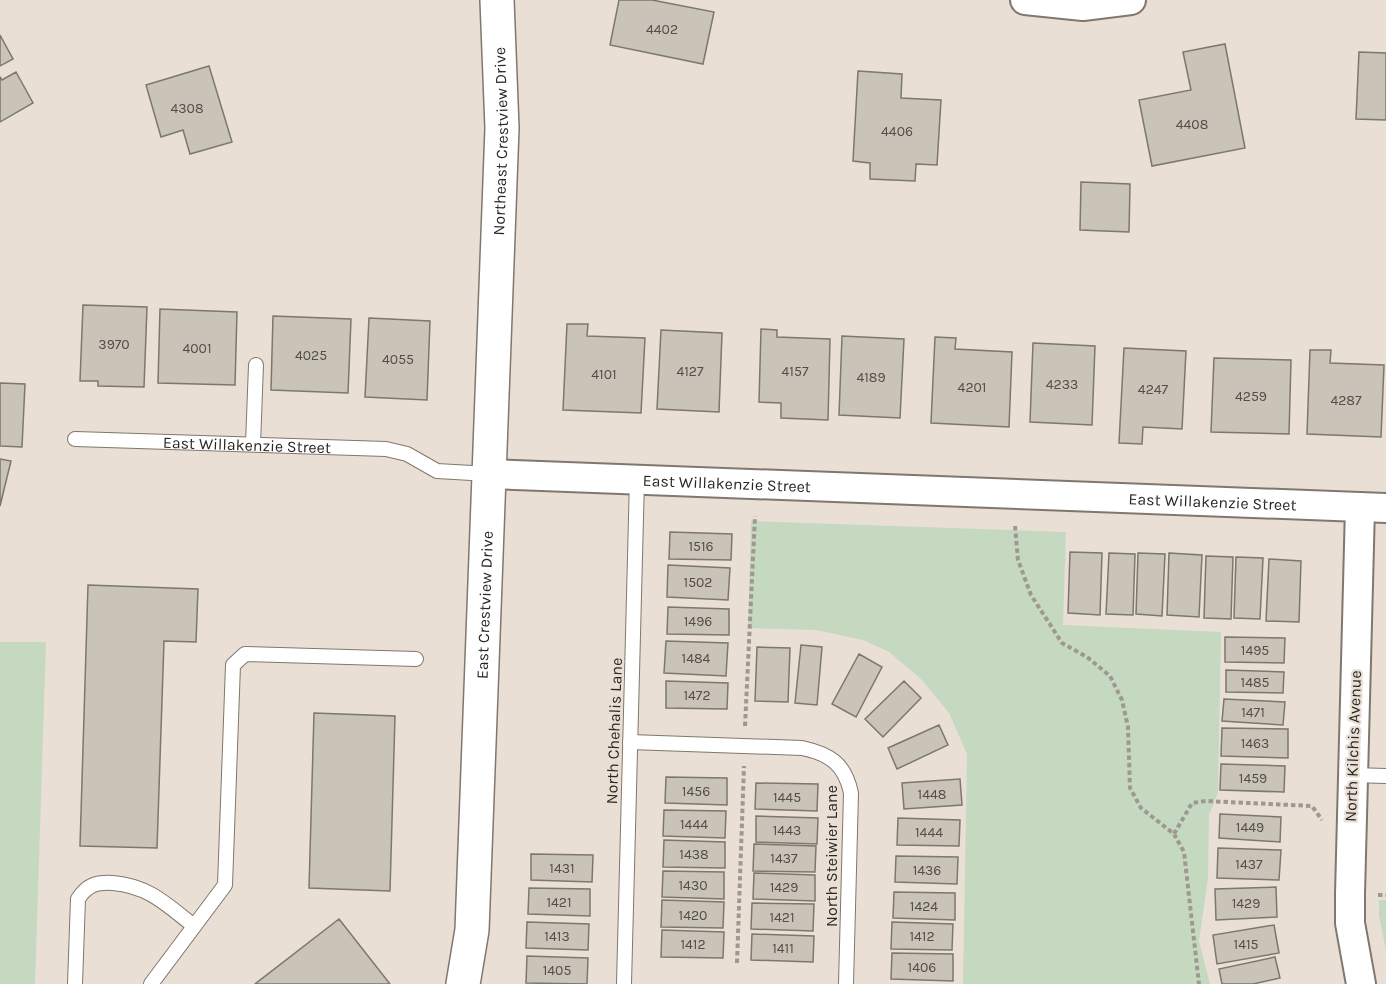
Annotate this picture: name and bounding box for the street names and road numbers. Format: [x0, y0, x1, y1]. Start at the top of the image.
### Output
street label: Northeast Crestview Drive [488, 47, 512, 236]
street label: East Willakenzie Street [163, 432, 331, 457]
street label: East Willakenzie Street [642, 470, 811, 496]
street label: East Willakenzie Street [1128, 489, 1297, 514]
street label: East Crestview Drive [472, 531, 496, 679]
street label: North Chehalis Lane [602, 657, 626, 805]
street label: North Kilchis Avenue [1341, 670, 1365, 822]
street label: North Steiwier Lane [822, 785, 841, 927]

